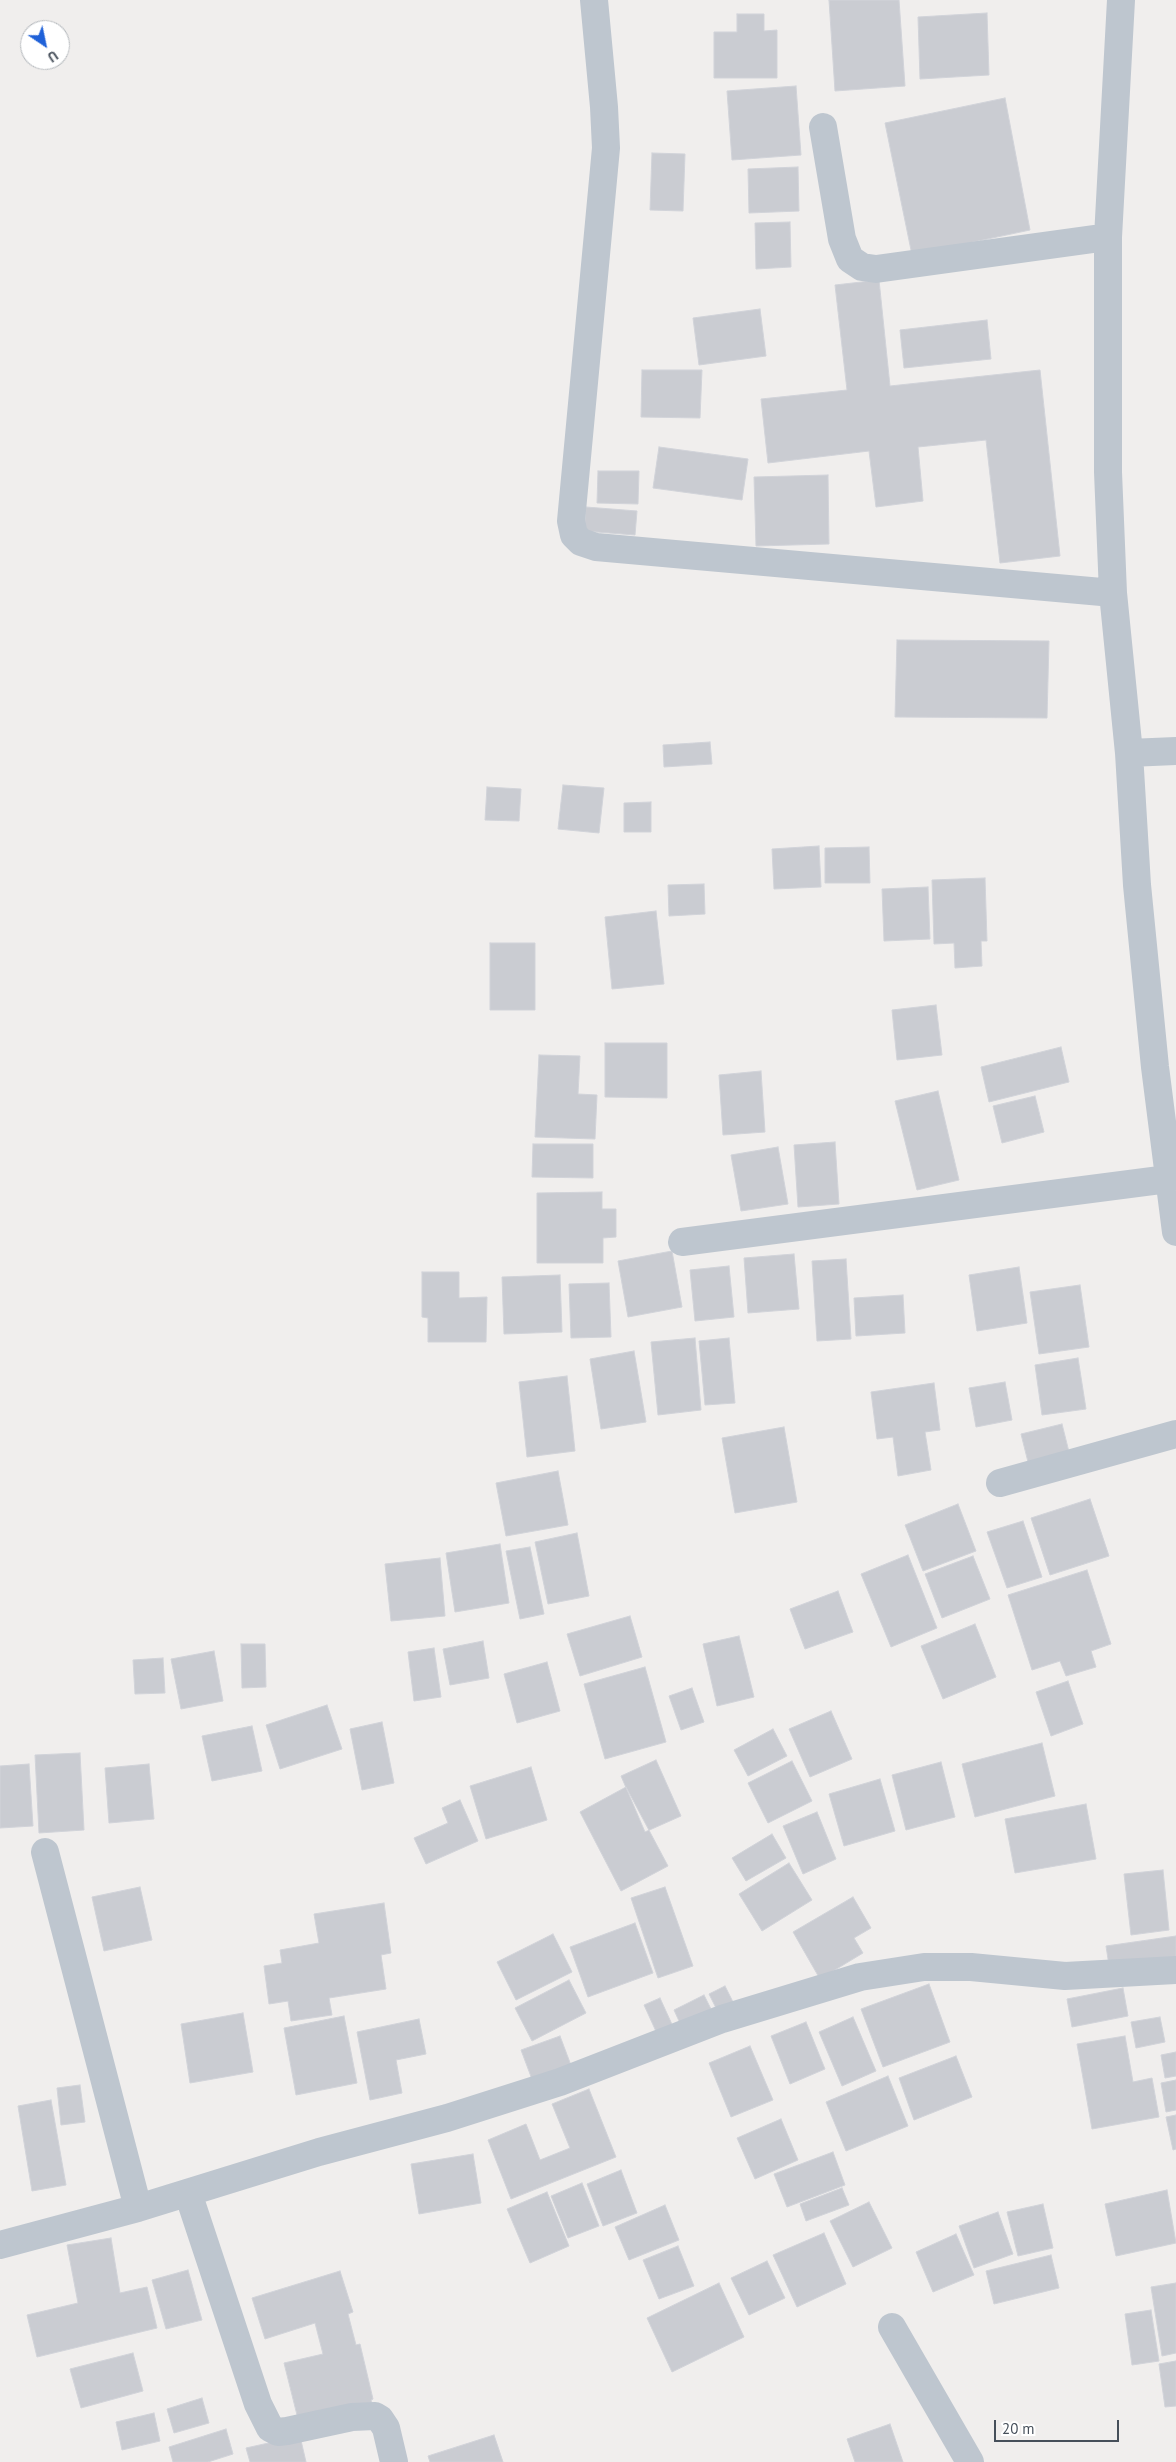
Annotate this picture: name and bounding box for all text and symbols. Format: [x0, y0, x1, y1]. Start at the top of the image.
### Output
north arrow [20, 20, 70, 70]
text: U [44, 47, 62, 67]
scale bar [996, 2410, 1121, 2442]
text: 20 m [1002, 2419, 1035, 2438]

